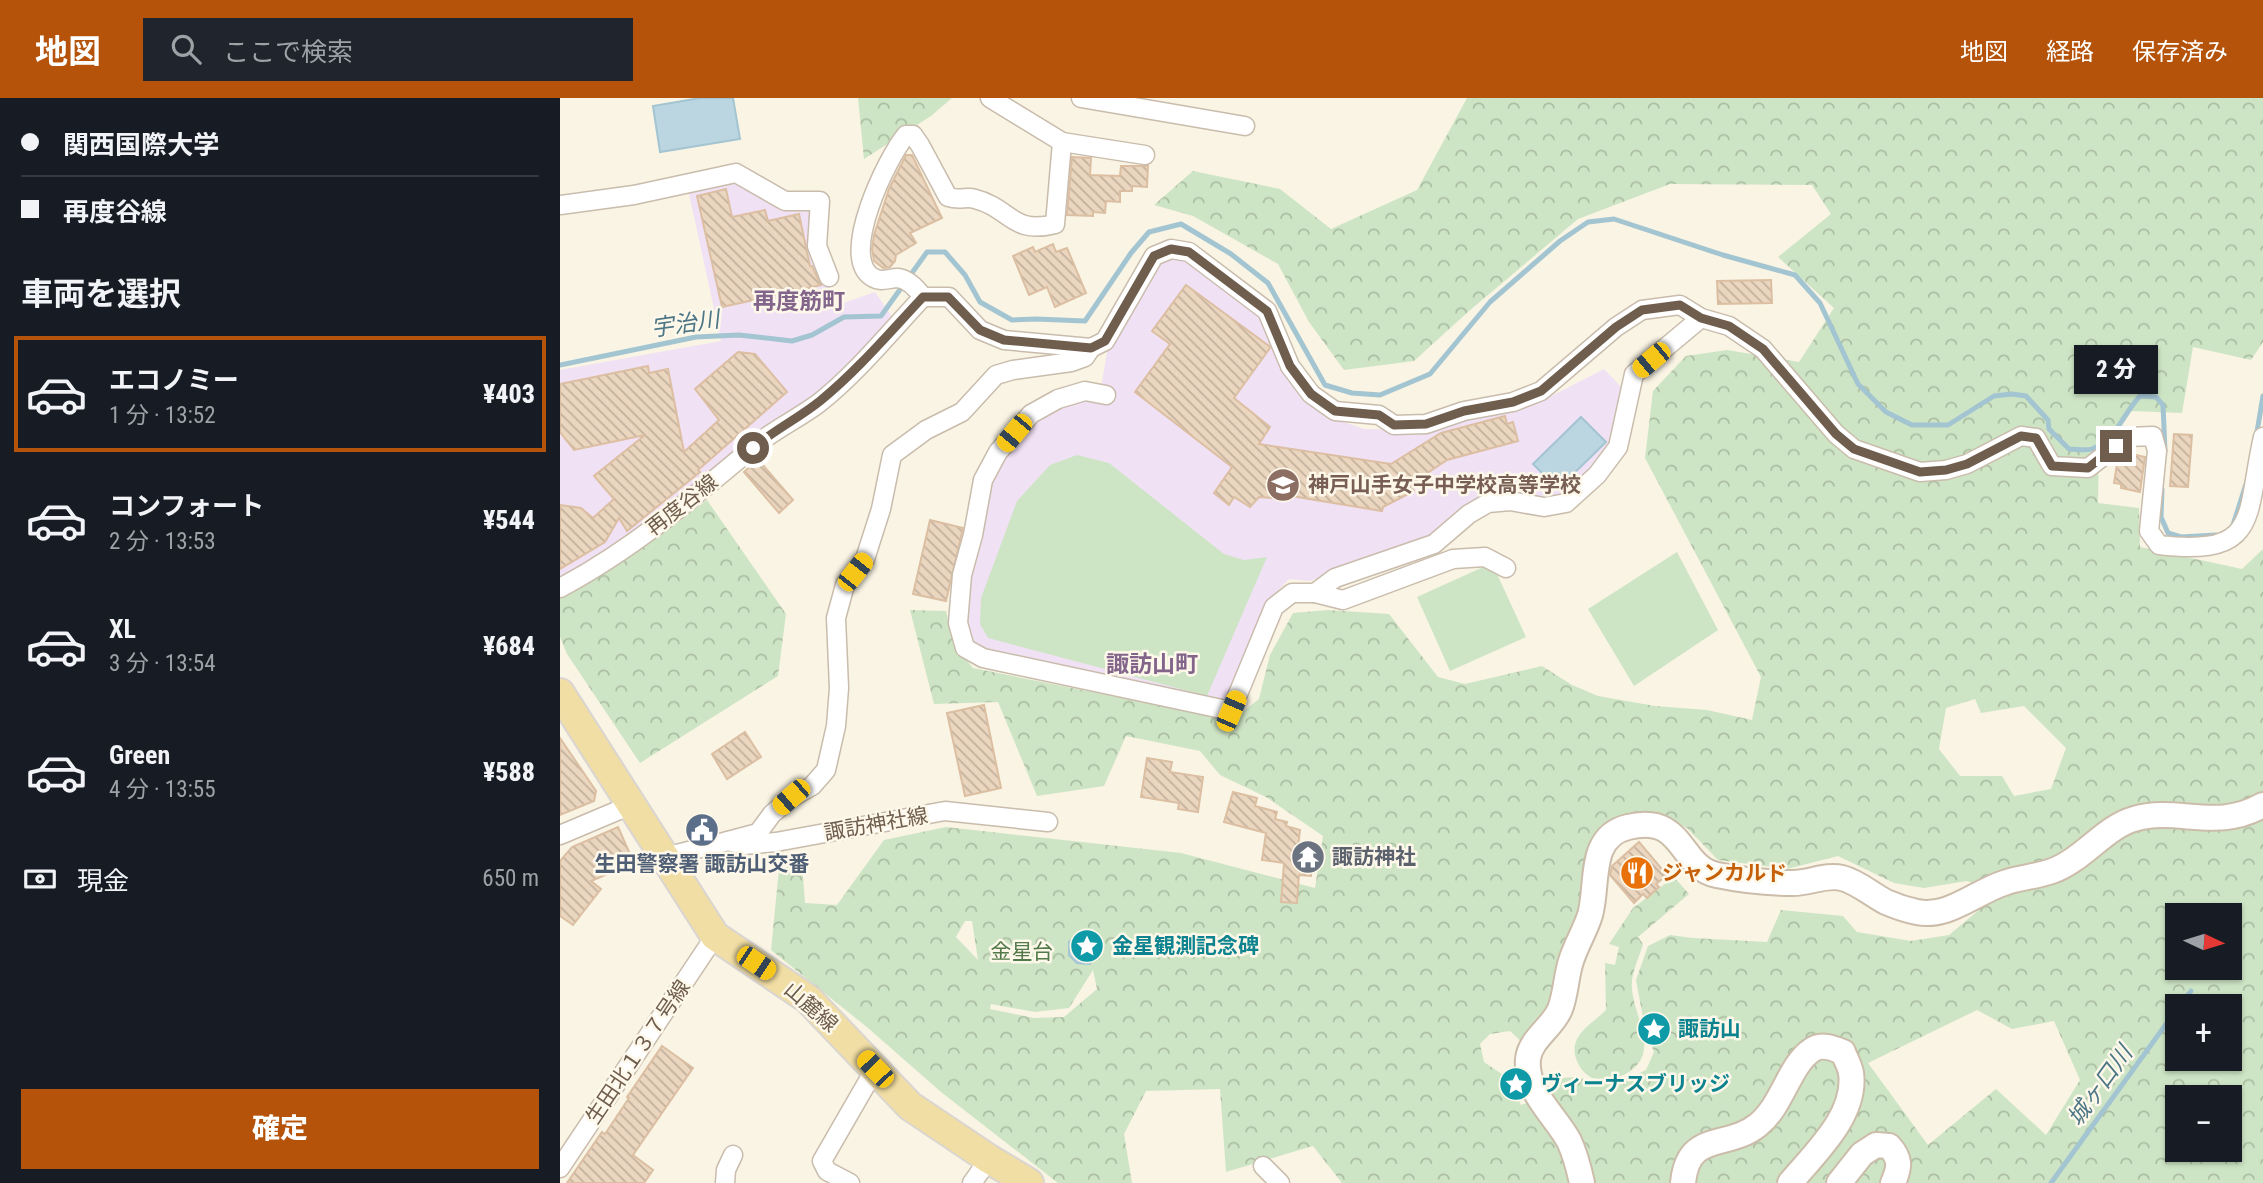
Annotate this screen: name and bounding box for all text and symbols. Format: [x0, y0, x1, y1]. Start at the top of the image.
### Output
search box [143, 18, 633, 81]
icon: search [167, 30, 205, 68]
text: 地図 [35, 32, 101, 71]
text: ここで検索 [223, 37, 353, 67]
text: 地図 [1960, 38, 2008, 66]
text: 経路 [2046, 38, 2094, 66]
text: 保存済み [2132, 38, 2228, 66]
text: 関西国際大学 [63, 130, 219, 160]
text: 再度谷線 [63, 197, 167, 227]
text: 車両を選択 [21, 275, 181, 313]
district label: 再度筋町 [753, 288, 845, 315]
water label: 宇治川 [649, 305, 724, 342]
car [1629, 338, 1674, 382]
callout: 2 分 [2074, 344, 2158, 394]
text: 2 分 [2096, 356, 2136, 383]
icon: car [25, 363, 88, 426]
text: エコノミー [109, 365, 239, 395]
text: ¥403 [483, 379, 535, 409]
text: 1 分 · 13:52 [109, 402, 216, 429]
car [993, 410, 1036, 456]
route end [2100, 430, 2132, 462]
route start [737, 432, 769, 464]
school or university icon: 神戸山手女子中学校高等学校 [1264, 466, 1302, 504]
street label: 再度谷線 [642, 470, 722, 540]
place label: 神戸山手女子中学校高等学校 [1308, 473, 1581, 497]
icon: car [25, 489, 88, 552]
text: コンフォート [109, 491, 264, 521]
text: ¥544 [483, 505, 535, 535]
text: 2 分 · 13:53 [109, 528, 216, 555]
car [834, 549, 877, 595]
text: XL [109, 614, 136, 644]
icon: car [25, 615, 88, 678]
text: ¥684 [483, 631, 535, 661]
text: 3 分 · 13:54 [109, 650, 216, 677]
district label: 諏訪山町 [1106, 651, 1198, 678]
car [1214, 688, 1249, 734]
text: Green [109, 740, 170, 770]
icon: car [25, 741, 88, 804]
text: ¥588 [483, 757, 535, 787]
car [769, 775, 814, 819]
text: 4 分 · 13:55 [109, 776, 216, 803]
street label: 諏訪神社線 [822, 803, 930, 845]
public building icon: 生田警察署 諏訪山交番 [683, 811, 721, 849]
temple icon: 諏訪神社 [1289, 838, 1327, 876]
place label: 諏訪神社 [1332, 845, 1416, 869]
place label: 生田警察署 諏訪山交番 [595, 852, 809, 876]
restaurant icon: ジャンカルド [1618, 854, 1656, 892]
icon: cash [21, 860, 59, 898]
place label: ジャンカルド [1662, 861, 1787, 885]
text: 650 m [482, 865, 539, 892]
text: 現金 [77, 866, 129, 896]
north arrow [2165, 903, 2242, 980]
map controls [2165, 903, 2242, 1162]
place icon: 金星観測記念碑 [1068, 927, 1106, 965]
place label: 金星観測記念碑 [1112, 934, 1259, 958]
park label: 金星台 [991, 940, 1054, 964]
car [733, 943, 780, 983]
street label: 生田北１３７号線 [581, 976, 695, 1128]
street label: 山麓線 [779, 977, 843, 1037]
button: + [2165, 994, 2242, 1071]
place icon: 諏訪山 [1635, 1010, 1673, 1048]
place label: 諏訪山 [1678, 1017, 1741, 1041]
water label: 城ヶ口川 [2062, 1038, 2140, 1131]
car [853, 1047, 898, 1091]
place icon: ヴィーナスブリッジ [1497, 1065, 1535, 1103]
place label: ヴィーナスブリッジ [1541, 1072, 1730, 1096]
button: − [2165, 1085, 2242, 1162]
button: 確定 [21, 1089, 539, 1169]

